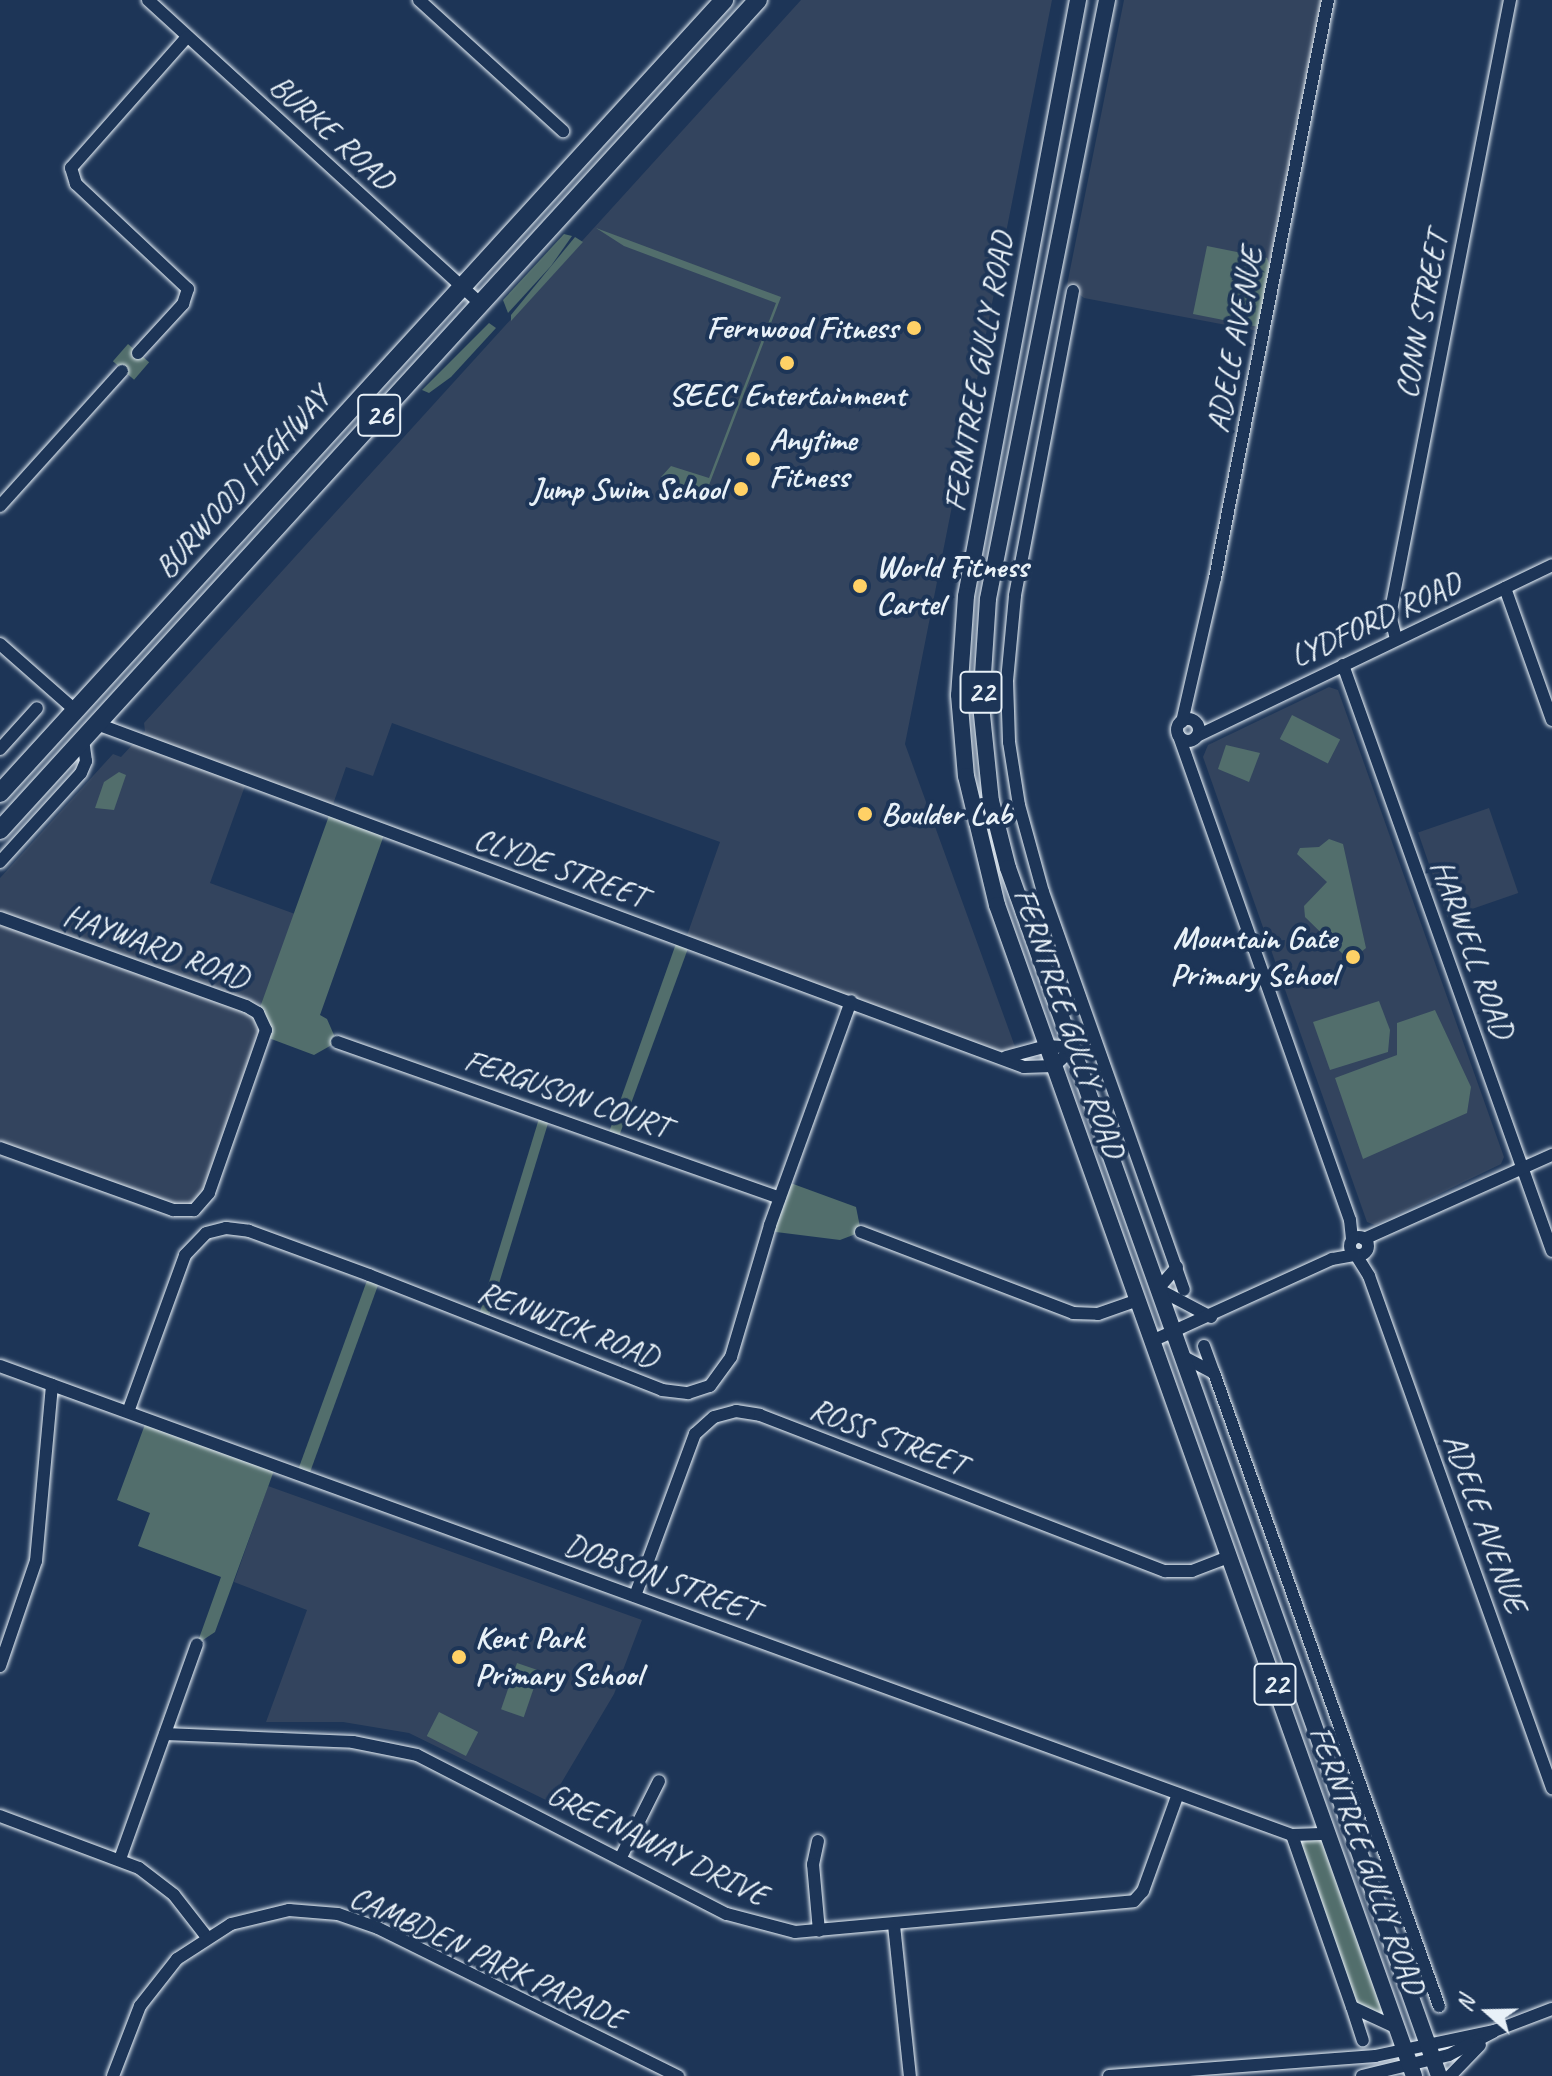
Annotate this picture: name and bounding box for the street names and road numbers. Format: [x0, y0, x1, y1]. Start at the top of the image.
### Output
street label: BURKE ROAD [262, 67, 402, 199]
street label: CONN STREET [1387, 228, 1457, 402]
street label: FERNTREE GULLY ROAD [936, 230, 1022, 514]
street label: ADELE AVENUE [1198, 245, 1272, 435]
street label: BURWOOD HIGHWAY [147, 379, 339, 587]
road number: 26 [357, 389, 401, 441]
street label: LYDFORD ROAD [1284, 563, 1468, 677]
road number: 22 [959, 666, 1003, 718]
street label: CLYDE STREET [469, 819, 651, 917]
street label: HARWELL ROAD [1422, 854, 1522, 1044]
street label: FERNTREE GULLY ROAD [1005, 883, 1133, 1163]
street label: HAYWARD ROAD [58, 896, 254, 998]
street label: FERGUSON COURT [460, 1041, 674, 1147]
street label: RENWICK ROAD [471, 1273, 665, 1377]
street label: ROSS STREET [804, 1390, 972, 1484]
street label: ADELE AVENUE [1435, 1429, 1535, 1617]
street label: DOBSON STREET [560, 1525, 762, 1631]
road number: 22 [1253, 1658, 1297, 1710]
street label: FERNTREE GULLY ROAD [1301, 1721, 1433, 1999]
street label: GREENAWAY DRIVE [541, 1775, 773, 1915]
street label: CAMBDEN PARK PARADE [345, 1878, 629, 2038]

